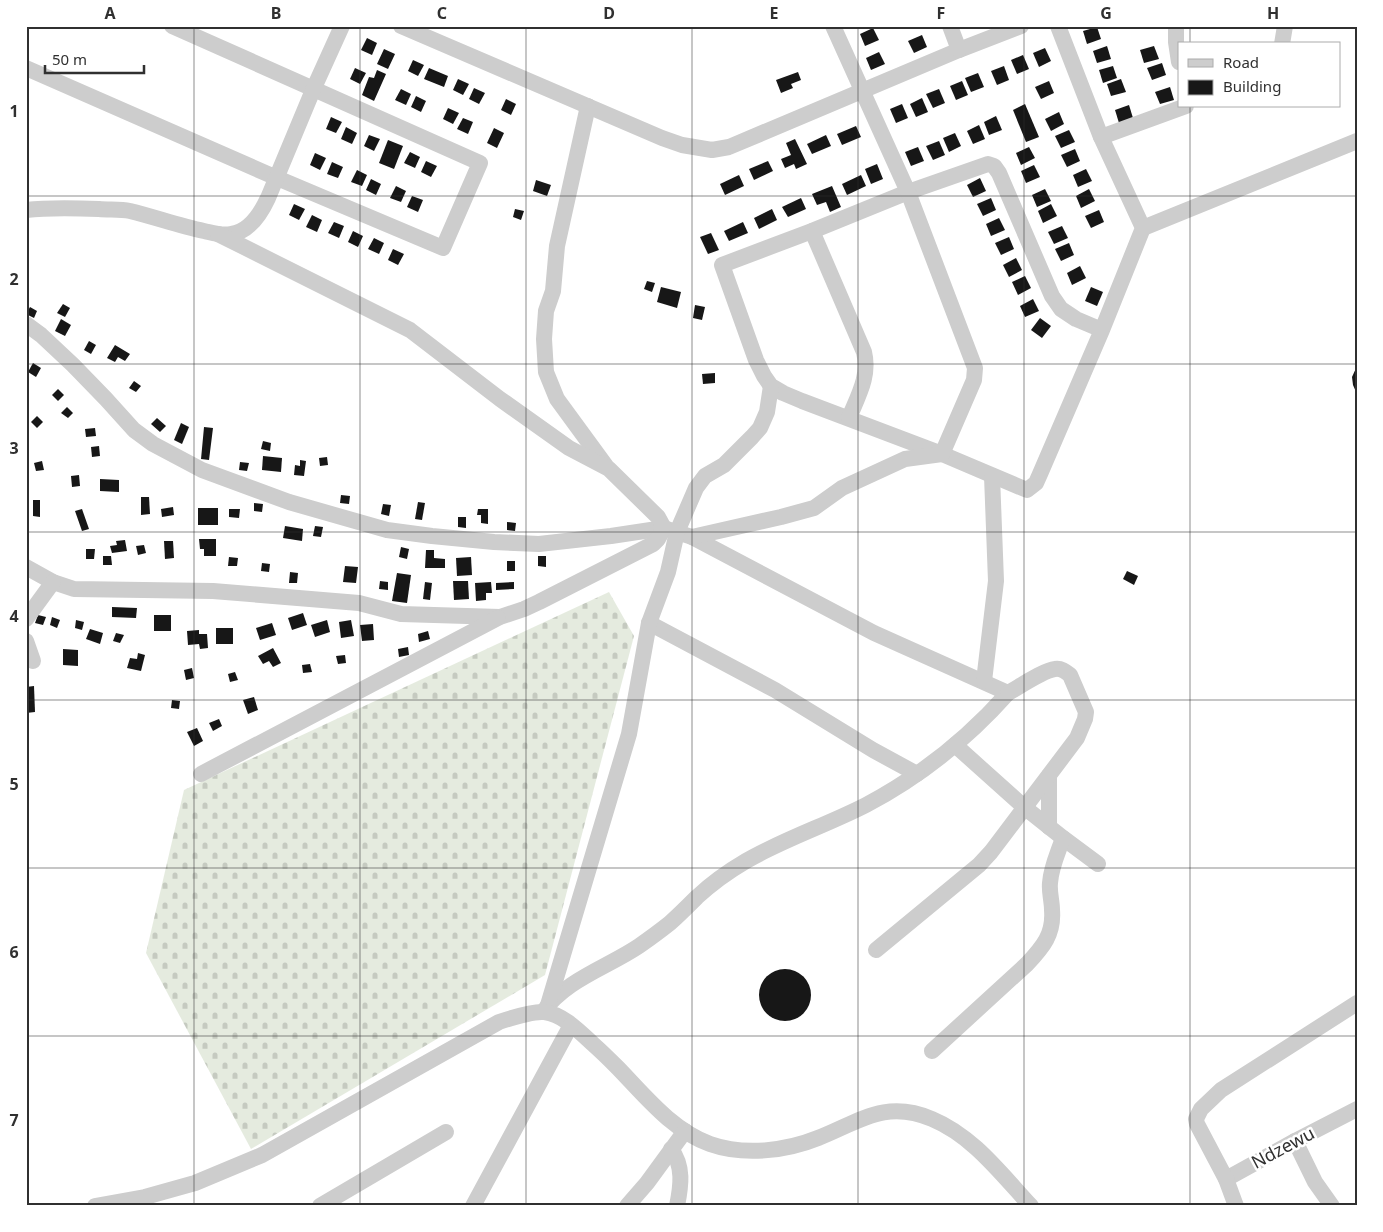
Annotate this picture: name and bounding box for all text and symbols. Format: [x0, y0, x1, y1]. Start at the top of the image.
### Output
text: A [104, 2, 116, 24]
text: B [271, 2, 281, 24]
text: C [437, 2, 447, 24]
text: D [603, 2, 615, 24]
text: E [770, 2, 779, 24]
text: F [937, 2, 945, 24]
text: G [1100, 2, 1112, 24]
text: H [1267, 2, 1279, 24]
scale bar [45, 42, 144, 74]
legend [1178, 42, 1340, 108]
text: 50 m [52, 49, 87, 69]
text: Road [1223, 52, 1259, 72]
text: Building [1223, 76, 1281, 96]
text: 1 [9, 100, 19, 122]
text: 2 [9, 268, 19, 290]
text: 3 [9, 437, 19, 459]
text: 4 [9, 605, 19, 627]
text: 5 [9, 773, 19, 795]
text: 6 [9, 941, 19, 963]
text: 7 [9, 1109, 19, 1131]
street label: Ndzewu [1247, 1120, 1318, 1174]

